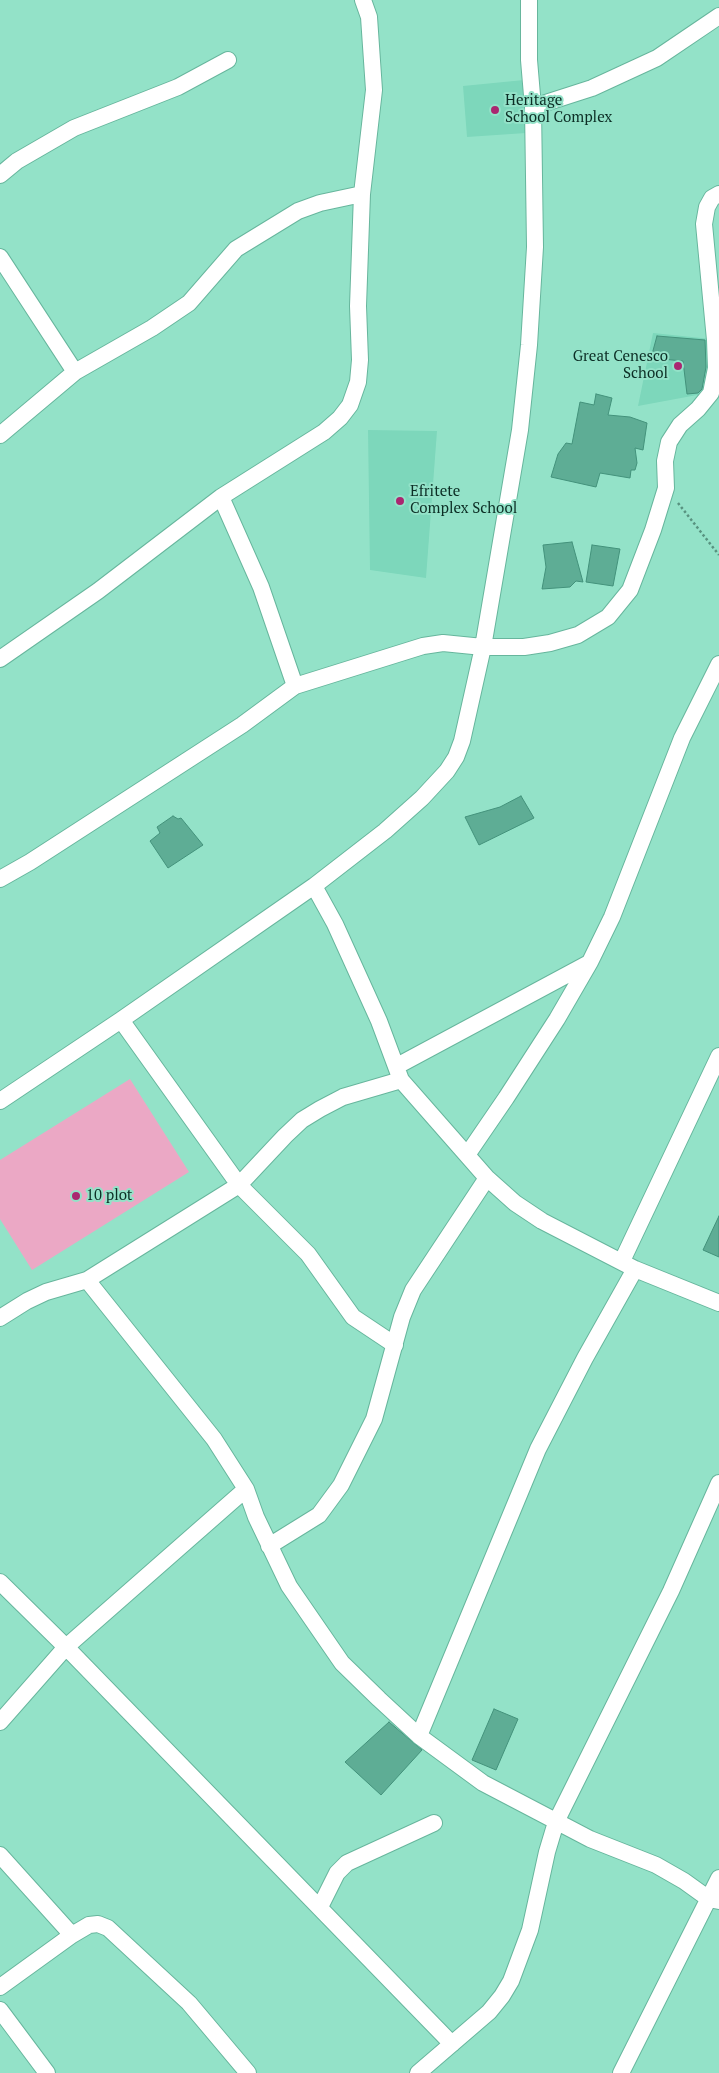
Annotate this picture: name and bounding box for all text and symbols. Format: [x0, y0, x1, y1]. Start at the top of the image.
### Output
place label: Heritage School Complex [505, 92, 612, 127]
marker: Heritage School Complex [489, 104, 501, 116]
place label: Great Cenesco School [573, 348, 668, 383]
marker: Great Cenesco School [672, 360, 684, 372]
place label: Efritete Complex School [410, 483, 517, 518]
marker: Efritete Complex School [394, 495, 406, 507]
place label: 10 plot [86, 1187, 132, 1205]
marker: 10 plot [70, 1190, 82, 1202]

